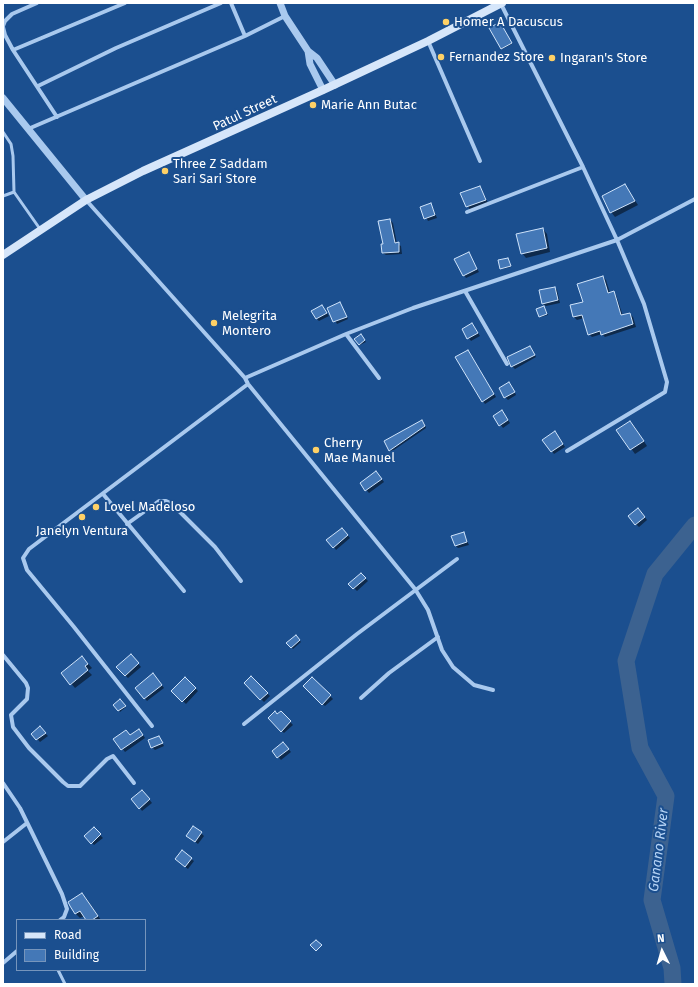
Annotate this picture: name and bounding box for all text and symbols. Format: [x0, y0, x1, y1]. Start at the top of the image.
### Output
place label: Homer A Dacuscus [454, 14, 563, 30]
marker: Homer A Dacuscus [441, 17, 451, 27]
place label: Fernandez Store [449, 49, 544, 65]
place label: Ingaran's Store [560, 50, 647, 66]
marker: Fernandez Store [436, 52, 446, 62]
marker: Ingaran's Store [547, 53, 557, 63]
street label: Patul Street [211, 91, 279, 135]
place label: Marie Ann Butac [321, 97, 417, 113]
marker: Marie Ann Butac [308, 100, 318, 110]
place label: Three Z Saddam Sari Sari Store [173, 156, 268, 187]
marker: Three Z Saddam Sari Sari Store [160, 166, 170, 176]
place label: Melegrita Montero [222, 308, 277, 339]
marker: Melegrita Montero [209, 318, 219, 328]
place label: Cherry Mae Manuel [324, 435, 395, 466]
marker: Cherry Mae Manuel [311, 445, 321, 455]
place label: Lovel Madeloso [104, 499, 195, 515]
marker: Lovel Madeloso [91, 502, 101, 512]
marker: Janelyn Ventura [77, 512, 87, 522]
place label: Janelyn Ventura [36, 523, 128, 539]
water label: Ganano River [646, 807, 672, 893]
legend [16, 919, 146, 971]
text: Road [54, 928, 82, 942]
north arrow [642, 931, 682, 971]
text: N [657, 932, 665, 945]
text: Building [54, 948, 99, 962]

